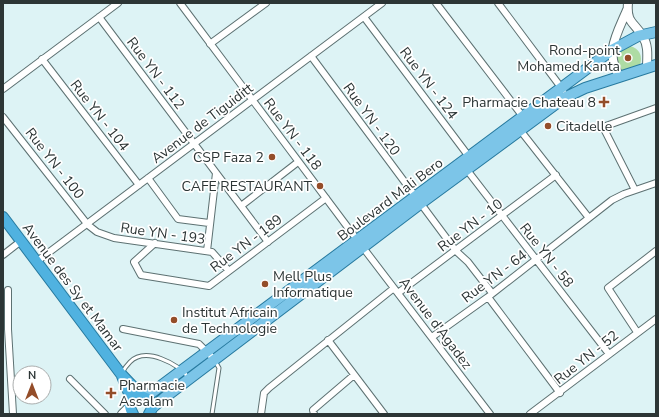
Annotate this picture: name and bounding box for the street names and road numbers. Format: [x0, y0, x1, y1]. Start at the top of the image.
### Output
street label: Rue YN - 112 [122, 33, 189, 113]
street label: Rue YN - 124 [395, 43, 462, 123]
street label: Rue YN - 104 [66, 76, 133, 155]
street label: Avenue de Tiguiditt [148, 79, 257, 168]
street label: Rue YN - 120 [339, 79, 404, 159]
street label: Rue YN - 118 [259, 94, 326, 174]
street label: Rue YN - 100 [21, 124, 88, 203]
street label: Boulevard Mali Bero [334, 153, 447, 245]
street label: Rue YN - 10 [434, 195, 507, 256]
street label: Rue YN - 189 [206, 210, 286, 277]
street label: Rue YN - 193 [119, 218, 207, 249]
street label: Avenue des Sy et Mamar [18, 219, 127, 355]
street label: Rue YN - 58 [515, 219, 578, 292]
street label: Rue YN - 64 [458, 246, 531, 307]
street label: Avenue d'Agadez [395, 274, 477, 373]
street label: Rue YN - 52 [550, 326, 623, 389]

